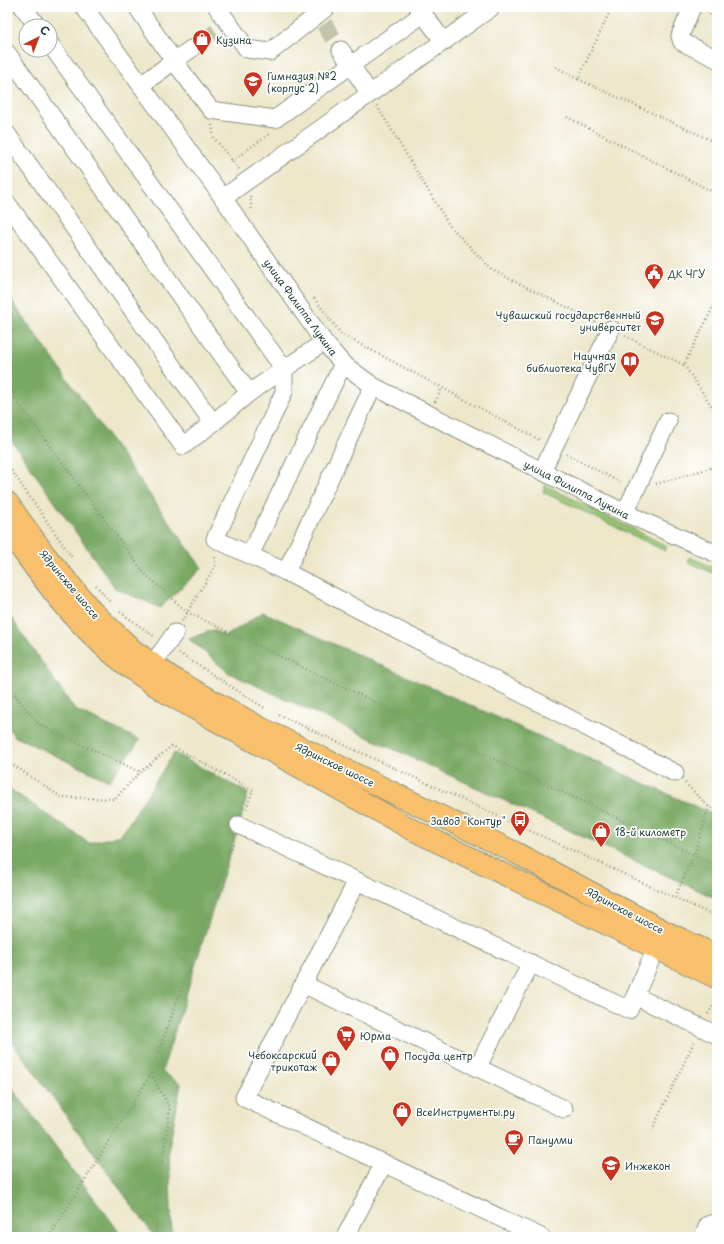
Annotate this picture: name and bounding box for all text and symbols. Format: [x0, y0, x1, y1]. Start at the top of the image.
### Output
north arrow [18, 18, 58, 58]
text: С [36, 21, 54, 39]
shop icon: Кузина [191, 28, 213, 56]
place label: Кузина [216, 32, 252, 48]
place label: Гимназия №2 (корпус 2) [267, 68, 337, 95]
school or university icon: Гимназия №2 (корпус 2) [242, 70, 264, 98]
street label: улица Филиппа Лукина [260, 255, 342, 360]
public building icon: ДК ЧГУ [643, 262, 665, 290]
place label: ДК ЧГУ [667, 266, 705, 281]
place label: Чувашский государственный университет [496, 307, 641, 335]
school or university icon: Чувашский государственный университет [644, 309, 666, 337]
place label: Научная библиотека ЧувГУ [526, 348, 616, 376]
library icon: Научная библиотека ЧувГУ [619, 350, 641, 378]
street label: улица Филиппа Лукина [521, 456, 633, 523]
street label: Ядринское шоссе [37, 546, 103, 622]
street label: Ядринское шоссе [293, 738, 377, 790]
bus stop icon: Завод "Контур" [509, 809, 531, 837]
place label: Завод "Контур" [431, 813, 506, 828]
shop icon: 18-й километр [590, 820, 612, 848]
place label: 18-й километр [615, 824, 686, 839]
street label: Ядринское шоссе [583, 883, 667, 937]
supermarket icon: Юрма [335, 1024, 357, 1052]
place label: Юрма [360, 1028, 392, 1043]
shop icon: Посуда центр [379, 1044, 401, 1072]
place label: Чебоксарский трикотаж [248, 1047, 318, 1074]
place label: Посуда центр [404, 1048, 473, 1063]
shop icon: Чебоксарский трикотаж [320, 1049, 342, 1077]
shop icon: ВсеИнструменты.ру [391, 1100, 413, 1128]
place label: ВсеИнструменты.ру [416, 1104, 515, 1120]
cafe icon: Панулми [503, 1128, 525, 1156]
place label: Панулми [528, 1132, 573, 1147]
school or university icon: Инжекон [600, 1154, 622, 1182]
place label: Инжекон [625, 1158, 671, 1173]

